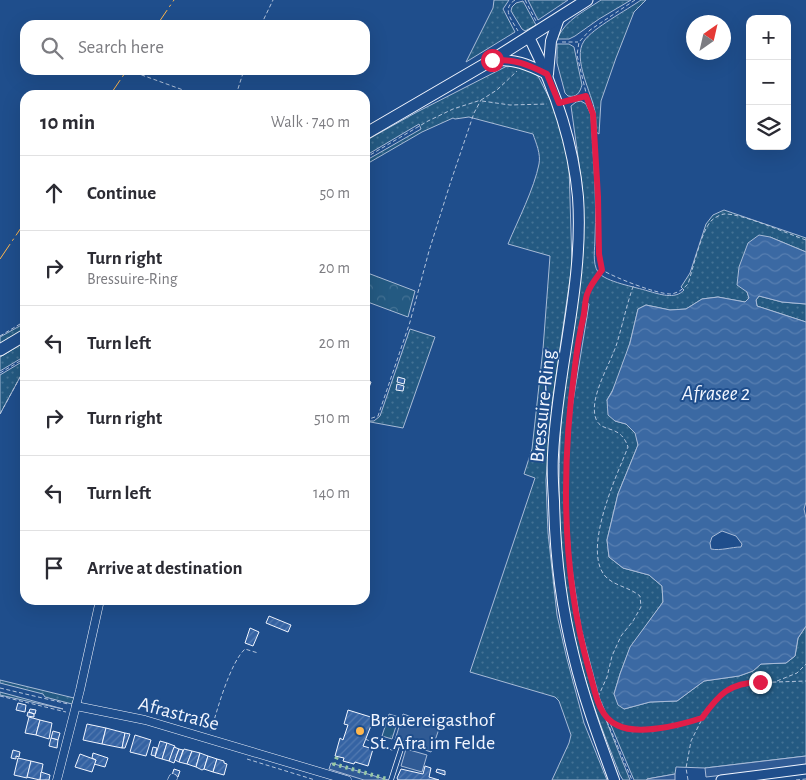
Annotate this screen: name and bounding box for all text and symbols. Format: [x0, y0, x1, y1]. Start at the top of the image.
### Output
north arrow [686, 15, 731, 60]
map controls [746, 15, 791, 150]
button: + [746, 15, 791, 60]
search box [20, 20, 370, 75]
icon: search [38, 34, 66, 62]
text: Search here [78, 38, 164, 57]
route start [481, 49, 504, 72]
button: − [746, 60, 791, 105]
button: layers [746, 105, 791, 150]
text: 10 min [40, 112, 95, 133]
text: Walk · 740 m [271, 114, 350, 130]
icon: ahead [40, 179, 68, 207]
text: Continue [87, 184, 156, 203]
text: 50 m [319, 185, 350, 201]
text: Turn right [87, 249, 162, 268]
icon: right [40, 254, 68, 282]
text: 20 m [319, 260, 350, 276]
text: Bressuire-Ring [87, 271, 178, 287]
icon: left [40, 329, 68, 357]
text: Turn left [87, 334, 151, 353]
text: 20 m [319, 335, 350, 351]
street label: Bressuire-Ring [527, 348, 559, 463]
water label: Afrasee 2 [681, 383, 750, 404]
icon: right [40, 404, 68, 432]
text: Turn right [87, 409, 162, 428]
text: 510 m [314, 410, 350, 426]
icon: left [40, 479, 68, 507]
text: Turn left [87, 484, 151, 503]
text: 140 m [313, 485, 350, 501]
icon: arrive [40, 554, 68, 582]
text: Arrive at destination [87, 559, 243, 578]
route end [749, 671, 772, 694]
street label: Afrastraße [136, 694, 221, 734]
place label: Brauereigasthof St. Afra im Felde [370, 710, 495, 753]
marker: Brauereigasthof St. Afra im Felde [354, 725, 366, 737]

